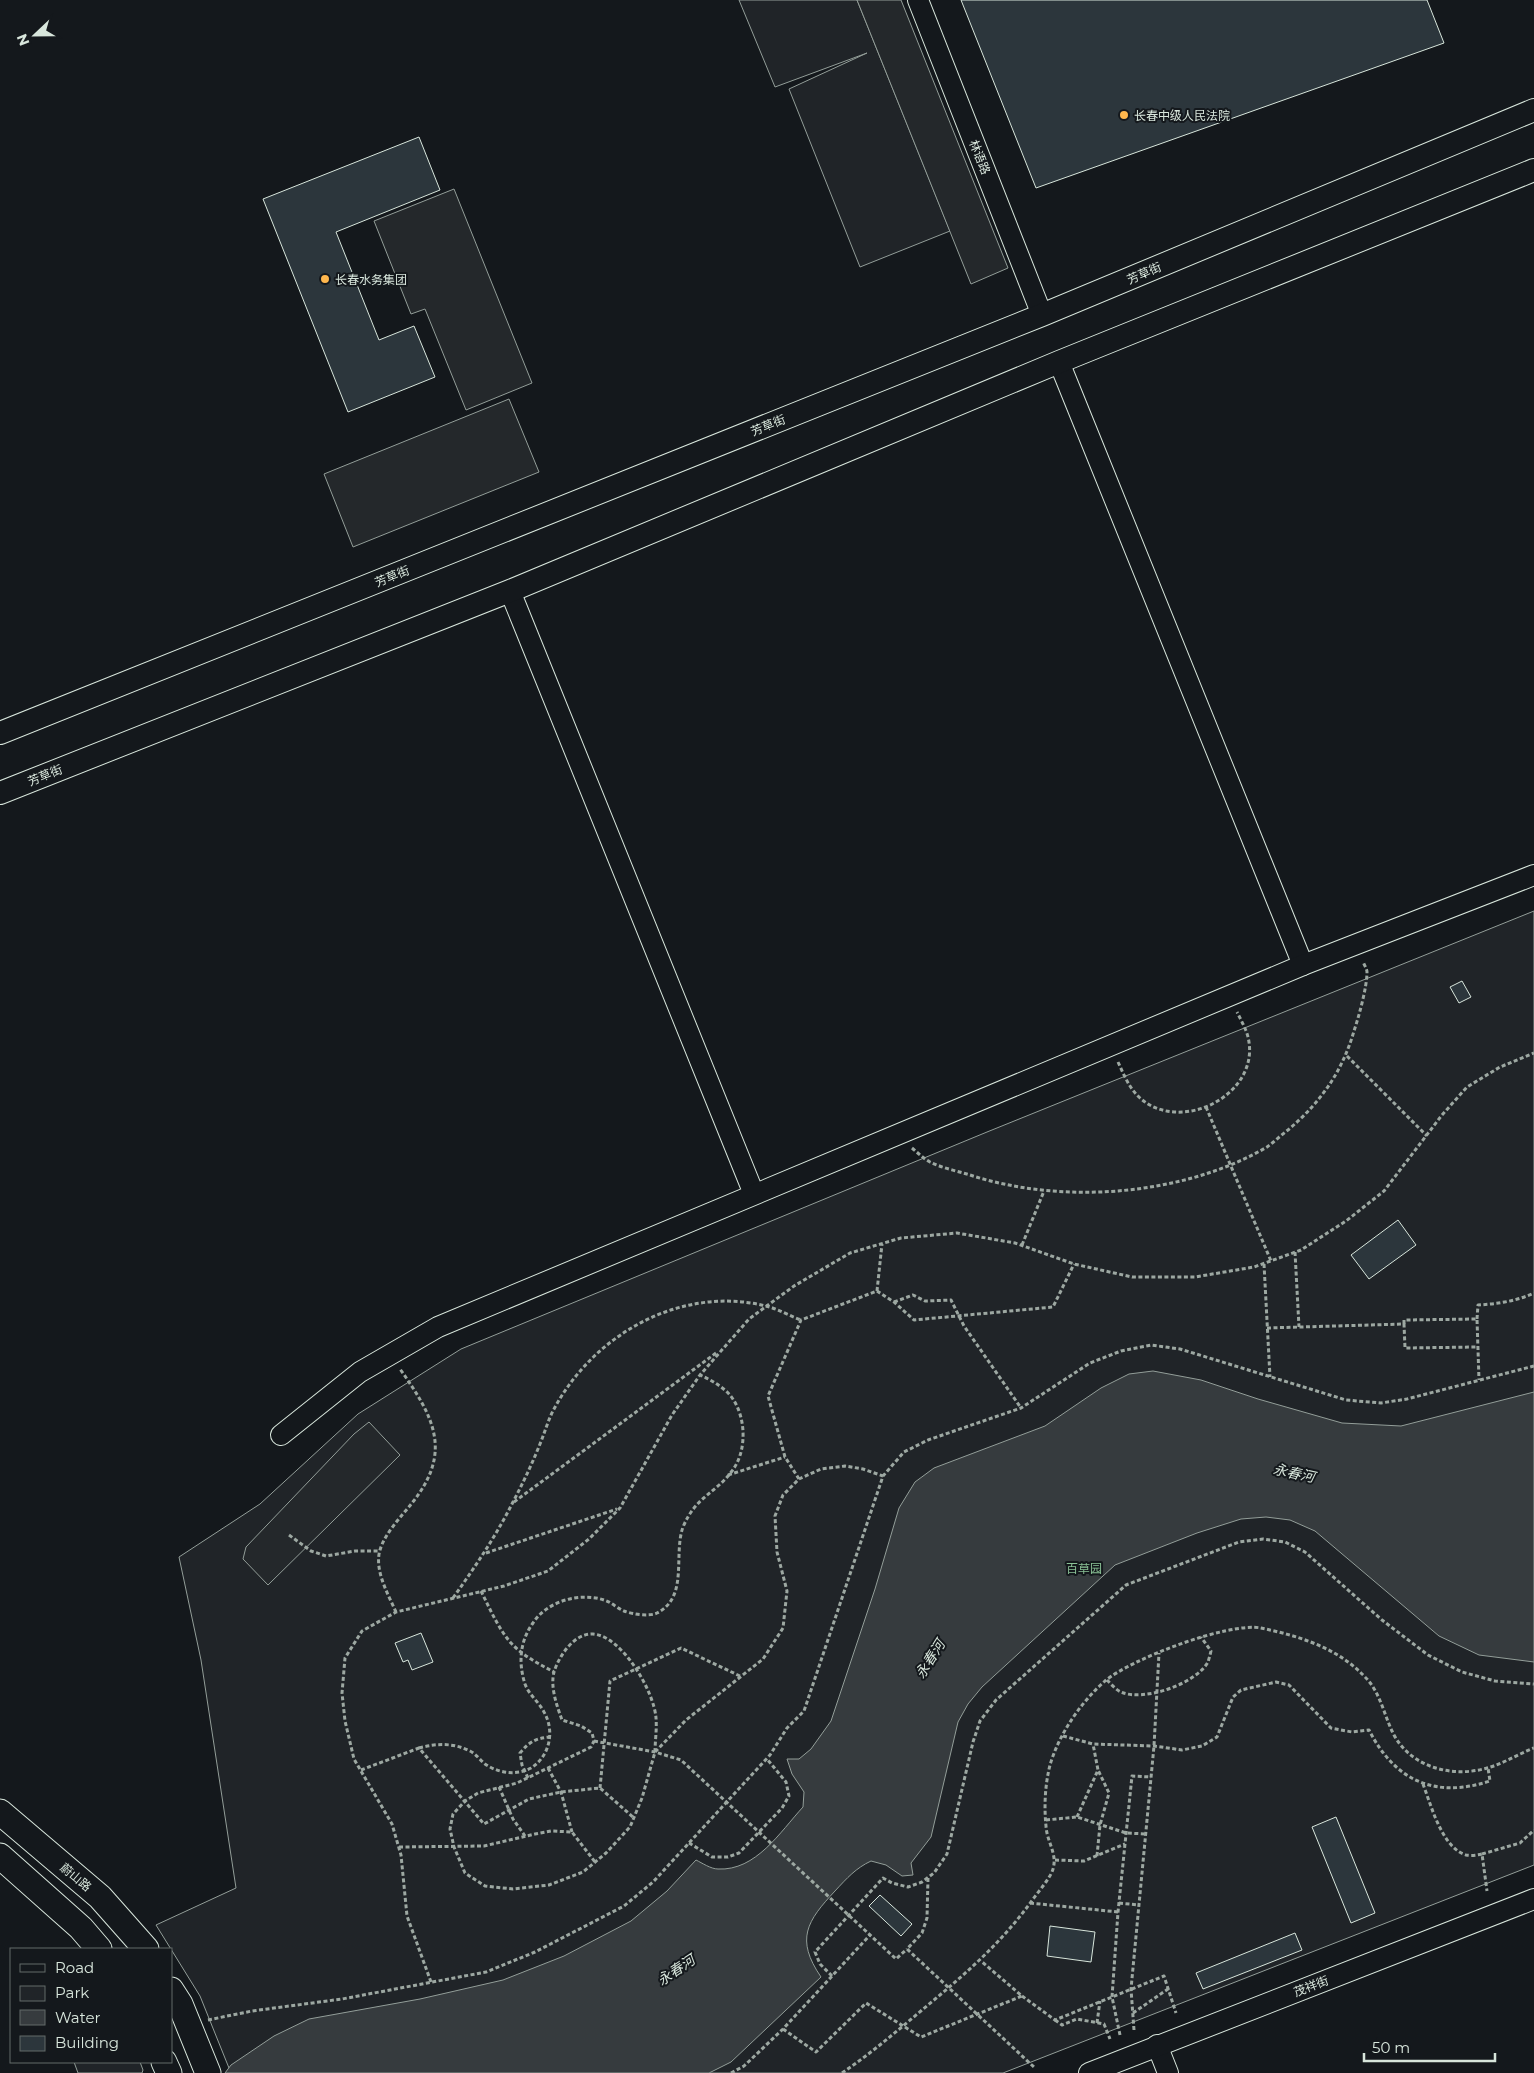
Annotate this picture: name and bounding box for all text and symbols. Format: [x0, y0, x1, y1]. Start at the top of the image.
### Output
north arrow [10, 10, 60, 60]
text: N [12, 31, 33, 48]
place label: 长春中级人民法院 [1134, 108, 1230, 123]
marker: 长春中级人民法院 [1118, 109, 1130, 121]
street label: 林语路 [966, 137, 994, 177]
street label: 芳草街 [1124, 259, 1164, 287]
place label: 长春水务集团 [335, 272, 407, 287]
marker: 长春水务集团 [319, 273, 331, 285]
street label: 芳草街 [748, 411, 788, 439]
street label: 芳草街 [372, 562, 412, 590]
street label: 芳草街 [25, 761, 65, 789]
water label: 永春河 [1272, 1460, 1319, 1487]
park label: 百草园 [1066, 1561, 1102, 1576]
water label: 永春河 [911, 1634, 950, 1682]
street label: 蔚山路 [57, 1860, 95, 1894]
legend [10, 1948, 172, 2063]
water label: 永春河 [654, 1949, 701, 1989]
text: Road [55, 1958, 94, 1977]
street label: 茂祥街 [1292, 1973, 1330, 1999]
text: Park [55, 1983, 89, 2002]
text: Water [55, 2008, 101, 2027]
scale bar [1364, 2030, 1495, 2062]
text: Building [55, 2033, 119, 2052]
text: 50 m [1372, 2038, 1410, 2057]

